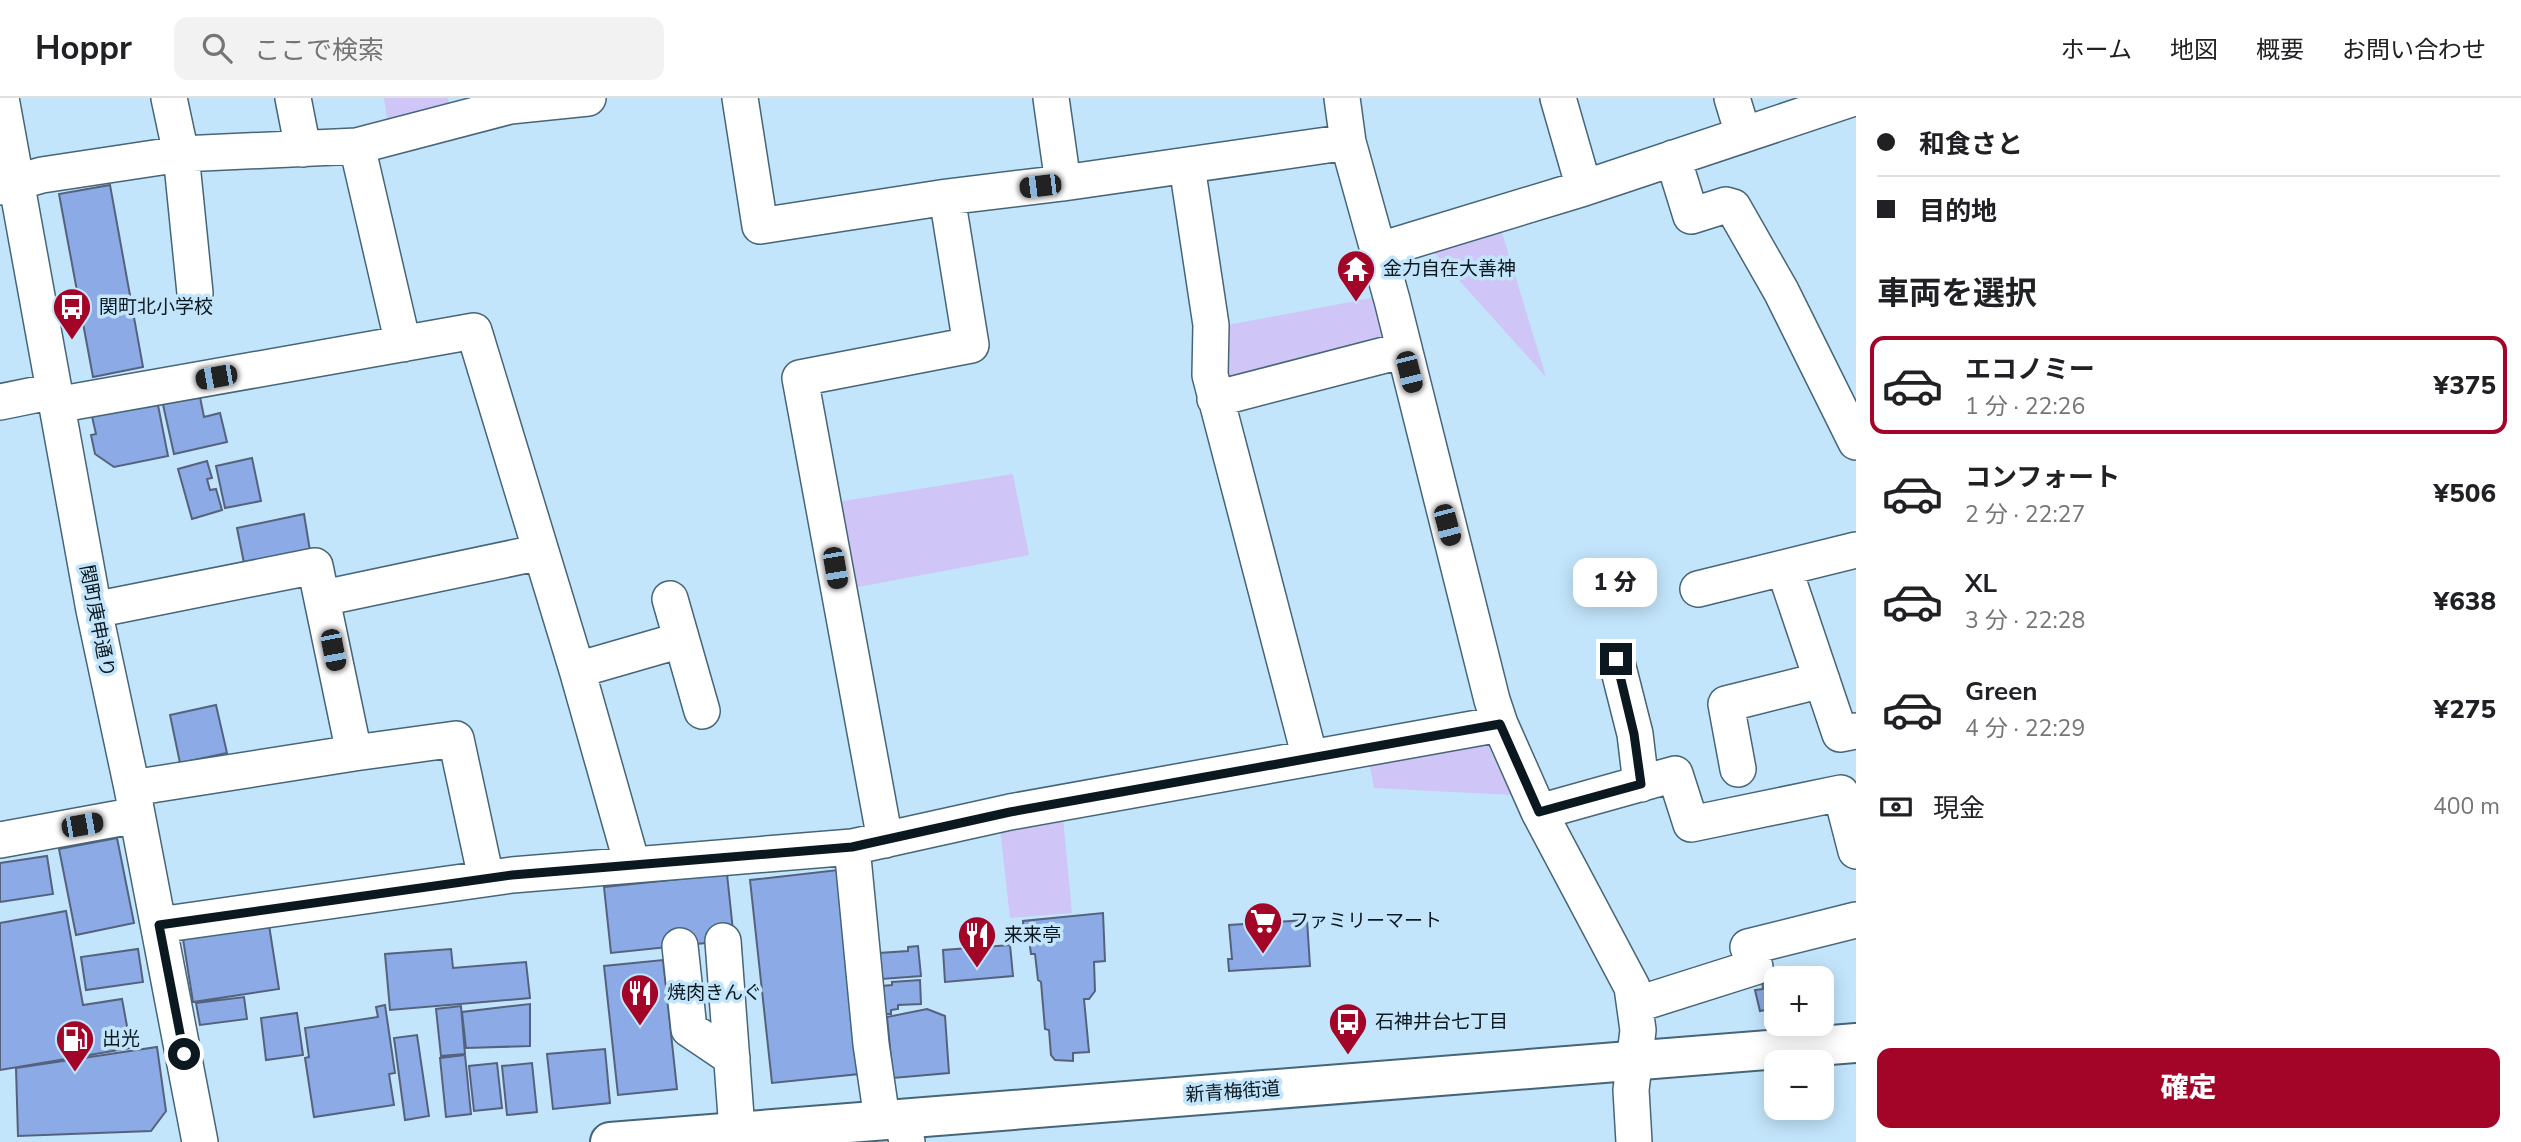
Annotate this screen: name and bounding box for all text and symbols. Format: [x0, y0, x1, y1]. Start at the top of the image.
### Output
search box [174, 17, 664, 80]
text: Hoppr [35, 26, 132, 71]
icon: search [198, 29, 236, 67]
text: ここで検索 [254, 33, 384, 68]
text: ホーム [2061, 34, 2132, 66]
text: 地図 [2170, 34, 2218, 66]
text: 概要 [2256, 34, 2304, 66]
text: お問い合わせ [2342, 34, 2486, 66]
text: 和食さと [1919, 127, 2023, 162]
car [1018, 173, 1063, 199]
text: 目的地 [1919, 194, 1997, 229]
temple icon: 金力自在大善神 [1335, 248, 1377, 303]
place label: 金力自在大善神 [1383, 256, 1516, 282]
text: 車両を選択 [1877, 272, 2037, 315]
bus stop icon: 関町北小学校 [51, 286, 93, 341]
place label: 関町北小学校 [99, 294, 213, 320]
car [1394, 349, 1425, 395]
text: エコノミー [1965, 352, 2095, 387]
icon: car [1881, 354, 1944, 417]
car [194, 363, 239, 391]
text: ¥375 [2434, 368, 2496, 403]
text: 1 分 · 22:26 [1965, 391, 2085, 422]
text: コンフォート [1965, 460, 2120, 495]
icon: car [1881, 462, 1944, 525]
text: ¥506 [2434, 476, 2496, 511]
text: 2 分 · 22:27 [1965, 499, 2085, 530]
car [1432, 502, 1463, 548]
car [822, 545, 849, 591]
callout: 1 分 [1574, 558, 1658, 606]
street label: 関町庚申通り [73, 563, 121, 679]
text: XL [1965, 566, 1997, 601]
text: 1 分 [1593, 567, 1637, 598]
icon: car [1881, 570, 1944, 633]
text: ¥638 [2434, 584, 2496, 619]
text: 3 分 · 22:28 [1965, 605, 2085, 636]
car [319, 627, 348, 673]
route end [1600, 643, 1632, 675]
text: Green [1965, 674, 2038, 709]
icon: car [1881, 678, 1944, 741]
text: ¥275 [2434, 692, 2496, 727]
text: 4 分 · 22:29 [1965, 713, 2085, 744]
icon: cash [1877, 788, 1915, 826]
text: 現金 [1933, 791, 1985, 826]
text: 400 m [2433, 791, 2500, 822]
car [60, 811, 105, 839]
supermarket icon: ファミリーマート [1242, 900, 1284, 955]
place label: ファミリーマート [1290, 908, 1442, 934]
restaurant icon: 来来亭 [956, 914, 998, 969]
place label: 来来亭 [1004, 922, 1061, 948]
map controls [1764, 966, 1834, 1120]
button: + [1764, 966, 1834, 1036]
restaurant icon: 焼肉きんぐ [619, 972, 661, 1027]
place label: 焼肉きんぐ [667, 980, 762, 1006]
bus stop icon: 石神井台七丁目 [1327, 1001, 1369, 1056]
place label: 石神井台七丁目 [1375, 1009, 1508, 1035]
fuel station icon: 出光 [54, 1018, 96, 1073]
place label: 出光 [102, 1026, 140, 1052]
route start [168, 1038, 200, 1070]
button: 確定 [1877, 1048, 2500, 1128]
button: − [1764, 1050, 1834, 1120]
street label: 新青梅街道 [1185, 1076, 1281, 1108]

